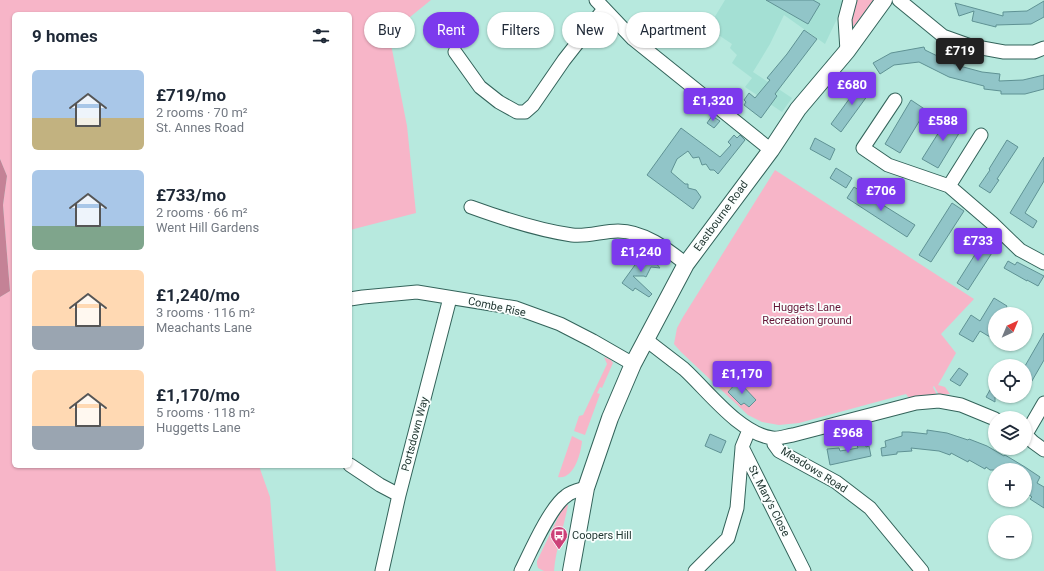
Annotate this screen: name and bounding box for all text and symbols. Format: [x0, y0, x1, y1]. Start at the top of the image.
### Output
chip: Buy [364, 12, 415, 48]
chip: Rent [423, 12, 479, 48]
chip: Filters [487, 12, 554, 48]
chip: New [562, 12, 618, 48]
chip: Apartment [626, 12, 720, 48]
icon: filters [310, 25, 332, 47]
text: 9 homes [32, 26, 98, 46]
pin: £719 [936, 38, 984, 72]
text: £719 [945, 43, 975, 58]
pin: £680 [828, 72, 876, 106]
text: £680 [837, 77, 867, 92]
text: £719/mo [156, 85, 226, 105]
icon: home [64, 86, 112, 134]
pin: £1,320 [680, 88, 746, 122]
text: £1,320 [693, 93, 733, 108]
text: 2 rooms · 70 m² [156, 105, 248, 120]
pin: £588 [919, 108, 967, 142]
text: £588 [928, 113, 958, 128]
text: St. Annes Road [156, 120, 244, 135]
street label: Eastbourne Road [691, 178, 751, 254]
pin: £706 [857, 178, 905, 212]
text: £706 [866, 183, 896, 198]
text: £733/mo [156, 185, 226, 205]
icon: home [64, 186, 112, 234]
text: 2 rooms · 66 m² [156, 205, 248, 220]
text: Went Hill Gardens [156, 220, 259, 235]
pin: £733 [954, 228, 1002, 262]
text: £733 [963, 233, 993, 248]
pin: £1,240 [608, 239, 674, 273]
text: £1,240 [621, 244, 661, 259]
text: £1,240/mo [156, 285, 240, 305]
icon: home [64, 286, 112, 334]
street label: Combe Rise [467, 295, 527, 320]
park label: Huggets Lane Recreation ground [762, 301, 852, 327]
text: 3 rooms · 116 m² [156, 305, 255, 320]
north arrow [988, 307, 1032, 351]
map controls [988, 307, 1032, 559]
text: Meachants Lane [156, 320, 252, 335]
button: locate [988, 359, 1032, 403]
pin: £1,170 [709, 361, 775, 395]
text: £1,170 [722, 366, 762, 381]
text: £1,170/mo [156, 385, 240, 405]
icon: home [64, 386, 112, 434]
street label: Portsdown Way [399, 395, 431, 473]
text: 5 rooms · 118 m² [156, 405, 255, 420]
button: layers [988, 411, 1032, 455]
text: Huggetts Lane [156, 420, 241, 435]
pin: £968 [824, 420, 872, 454]
text: £968 [833, 425, 863, 440]
street label: Meadows Road [778, 444, 850, 496]
street label: St. Mary's Close [746, 463, 793, 539]
button: + [988, 463, 1032, 507]
button: − [988, 515, 1032, 559]
bus stop icon: Coopers Hill [549, 525, 569, 550]
place label: Coopers Hill [572, 529, 632, 542]

